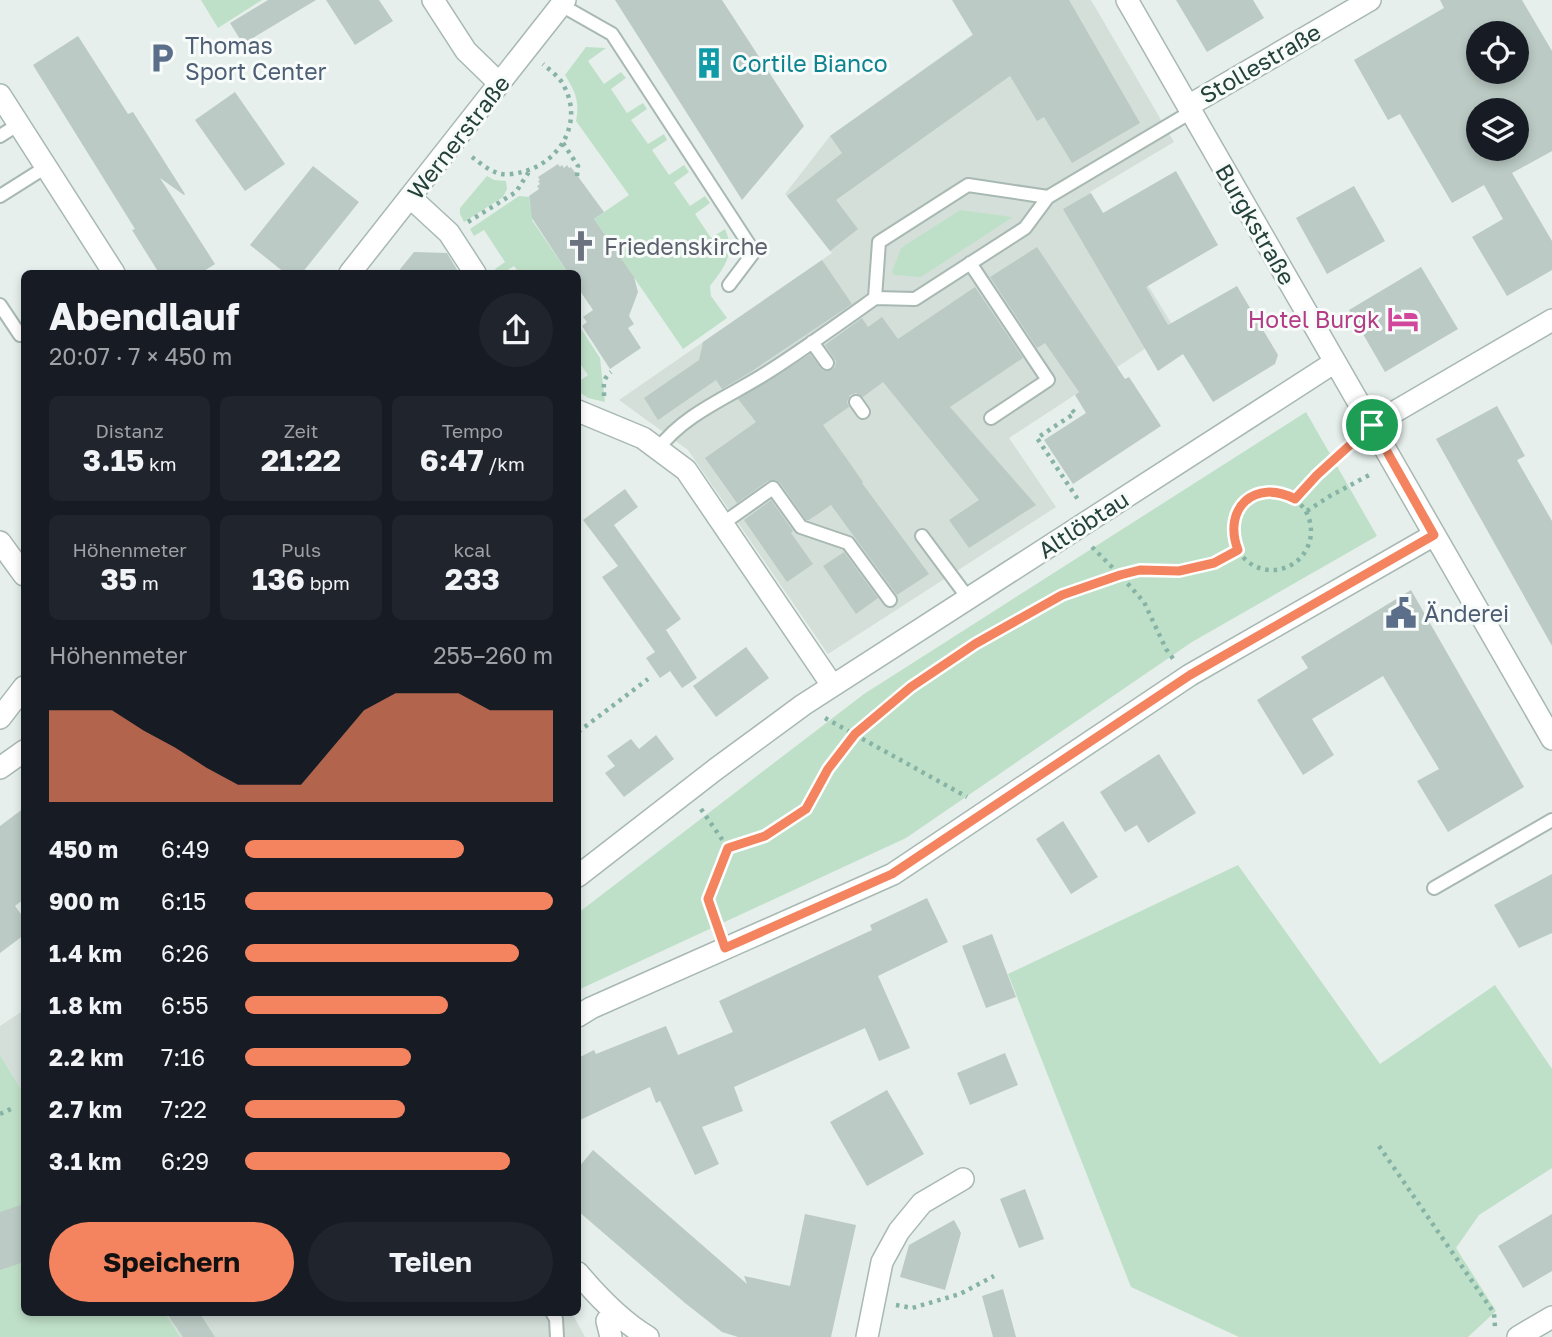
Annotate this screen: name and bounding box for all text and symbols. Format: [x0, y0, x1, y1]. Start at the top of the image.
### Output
street label: Stollestraße [1195, 17, 1325, 109]
map controls [1466, 21, 1529, 161]
button: locate [1466, 21, 1529, 84]
place label: Thomas Sport Center [185, 31, 326, 85]
parking icon: Thomas Sport Center [145, 41, 179, 75]
building icon: Cortile Bianco [692, 46, 726, 80]
place label: Cortile Bianco [732, 49, 888, 77]
street label: Wernerstraße [401, 69, 515, 205]
button: layers [1466, 98, 1529, 161]
street label: Burgkstraße [1210, 159, 1302, 289]
church icon: Friedenskirche [564, 229, 598, 263]
place label: Friedenskirche [604, 232, 768, 260]
text: Abendlauf [49, 293, 239, 338]
button: share [479, 293, 553, 367]
hotel icon: Hotel Burgk [1386, 302, 1420, 336]
place label: Hotel Burgk [1248, 305, 1380, 333]
text: 20:07 · 7 × 450 m [49, 342, 232, 370]
pin [1342, 395, 1402, 455]
icon: arrive [1353, 406, 1391, 444]
text: Distanz [96, 419, 164, 442]
text: Zeit [284, 419, 318, 442]
text: Tempo [442, 419, 503, 442]
text: 3.15 [83, 442, 144, 478]
text: 21:22 [261, 442, 341, 478]
text: 6:47 [420, 442, 483, 478]
text: km [144, 452, 177, 475]
text: /km [483, 452, 525, 475]
street label: Altlöbtau [1032, 484, 1134, 564]
text: Höhenmeter [73, 538, 187, 561]
text: Puls [281, 538, 321, 561]
text: kcal [454, 538, 491, 561]
text: 35 [101, 561, 137, 597]
text: 136 [252, 561, 305, 597]
text: 233 [445, 561, 500, 597]
text: m [137, 571, 159, 594]
text: bpm [305, 571, 350, 594]
public building icon: Änderei [1384, 596, 1418, 630]
place label: Änderei [1424, 599, 1509, 627]
text: Höhenmeter [49, 641, 187, 669]
text: 255–260 m [433, 641, 553, 669]
text: 450 m [49, 835, 118, 863]
text: 6:49 [161, 835, 210, 863]
text: 900 m [49, 887, 119, 915]
text: 6:15 [161, 887, 206, 915]
text: 1.4 km [49, 939, 122, 967]
text: 6:26 [161, 939, 209, 967]
text: 1.8 km [49, 991, 122, 1019]
text: 6:55 [161, 991, 209, 1019]
text: 2.2 km [49, 1043, 124, 1071]
text: 7:16 [161, 1043, 205, 1071]
text: 2.7 km [49, 1095, 122, 1123]
text: 7:22 [161, 1095, 207, 1123]
text: 3.1 km [49, 1147, 121, 1175]
text: 6:29 [161, 1147, 209, 1175]
button: Speichern [49, 1222, 294, 1302]
button: Teilen [308, 1222, 553, 1302]

